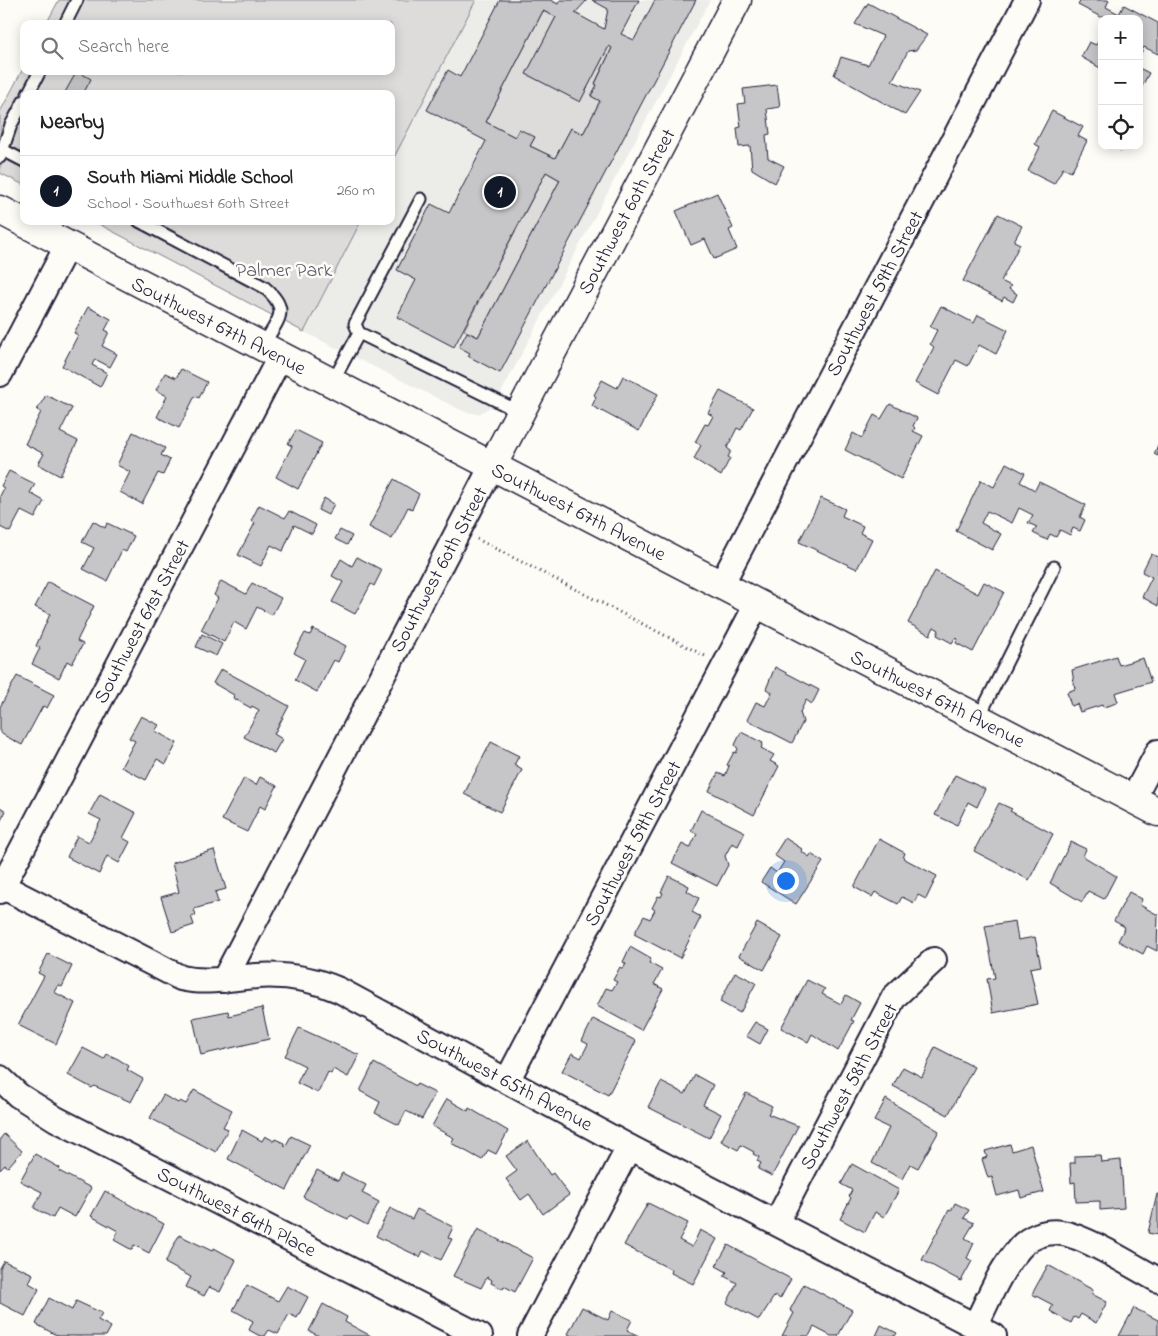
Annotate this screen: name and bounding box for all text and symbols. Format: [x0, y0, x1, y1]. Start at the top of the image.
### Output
map controls [1098, 15, 1143, 150]
button: + [1098, 15, 1143, 60]
search box [20, 20, 395, 75]
icon: search [38, 34, 66, 62]
text: Search here [78, 34, 169, 61]
button: − [1098, 60, 1143, 105]
button: locate [1098, 105, 1143, 150]
text: Nearby [40, 108, 104, 138]
street label: Southwest 60th Street [572, 124, 684, 300]
text: South Miami Middle School [87, 165, 293, 192]
pin: 1 [484, 173, 516, 211]
text: 1 [53, 179, 59, 203]
text: 260 m [337, 179, 375, 203]
text: School · Southwest 60th Street [87, 192, 289, 216]
street label: Southwest 59th Street [820, 206, 932, 382]
park label: Palmer Park [236, 257, 332, 286]
street label: Southwest 67th Avenue [125, 271, 310, 384]
street label: Southwest 67th Avenue [485, 457, 670, 570]
street label: Southwest 60th Street [384, 482, 496, 658]
street label: Southwest 61st Street [88, 535, 199, 709]
street label: Southwest 67th Avenue [844, 644, 1029, 757]
street label: Southwest 59th Street [578, 756, 690, 932]
your location [773, 868, 799, 894]
street label: Southwest 58th Street [794, 998, 907, 1176]
street label: Southwest 65th Avenue [410, 1022, 597, 1140]
street label: Southwest 64th Place [151, 1160, 321, 1266]

